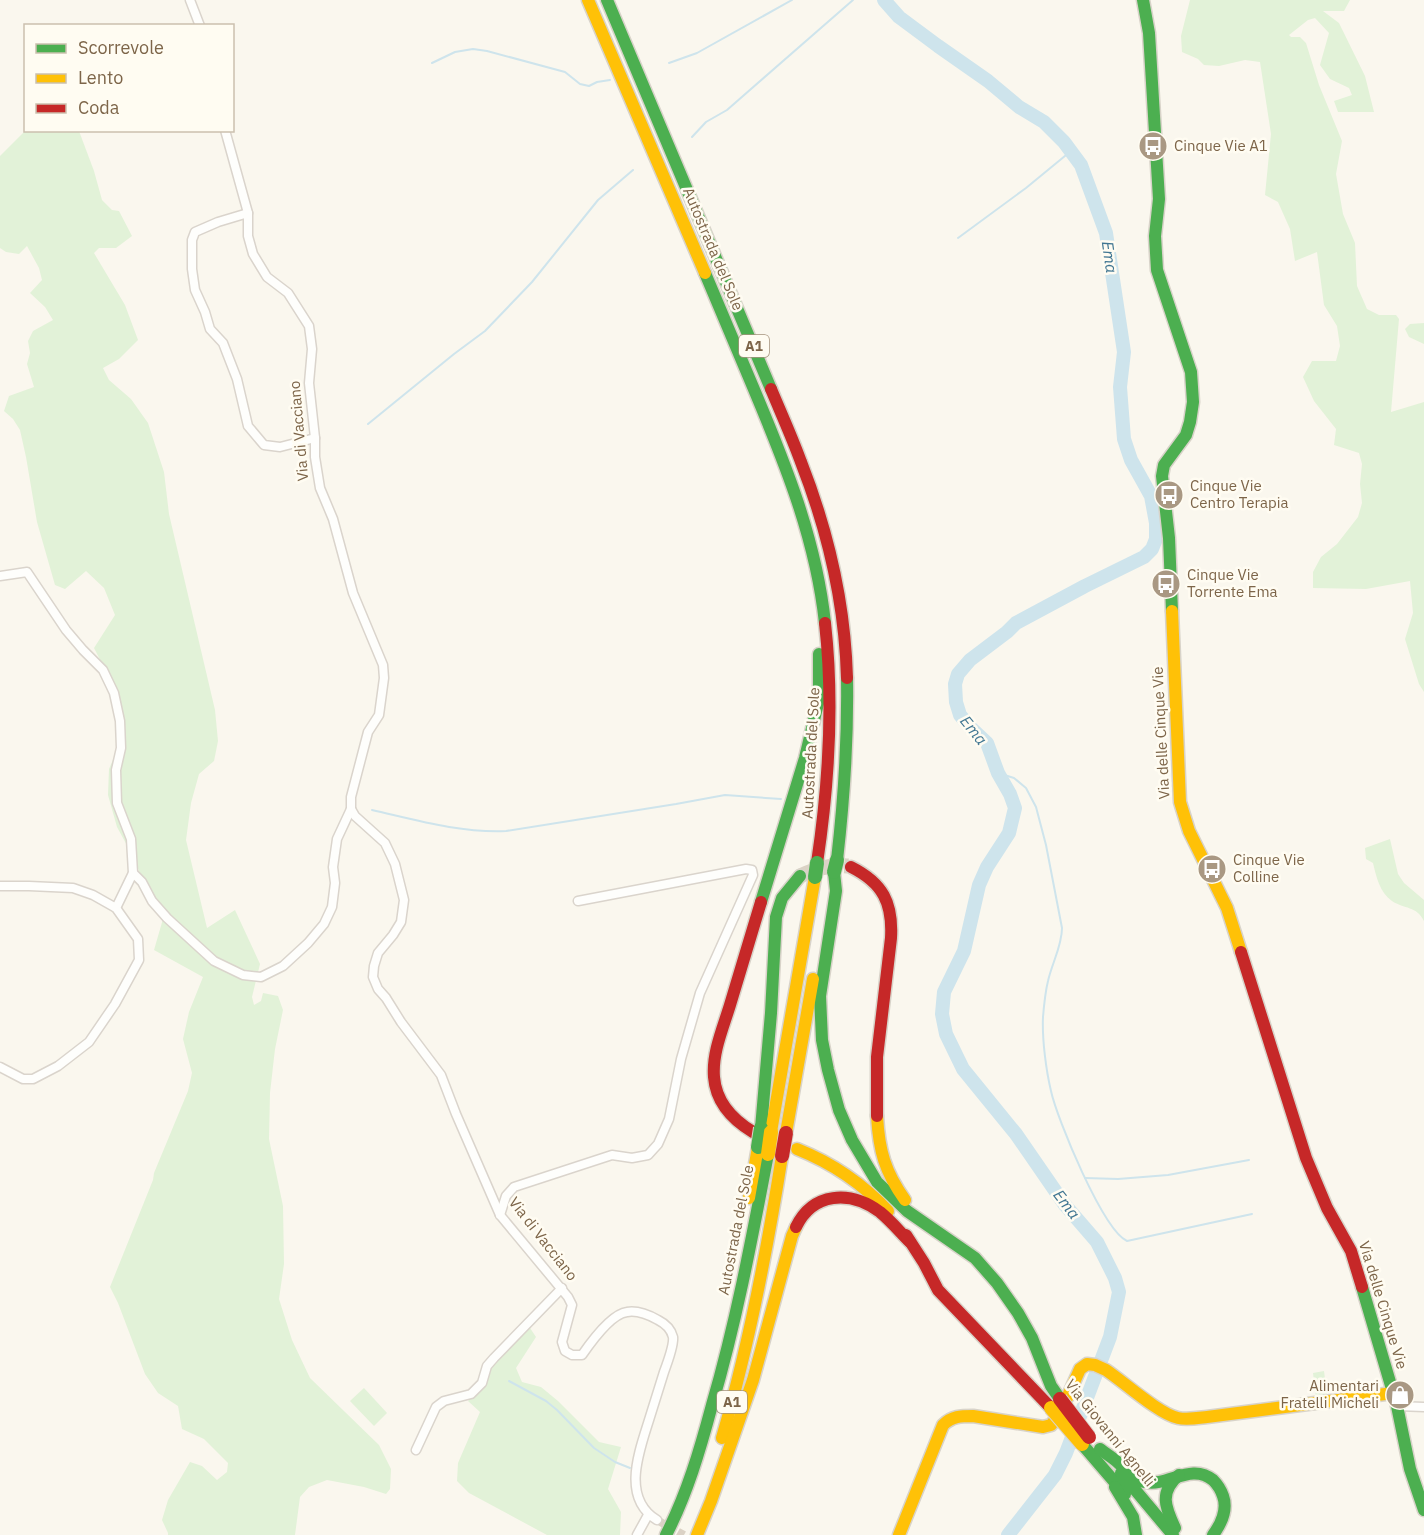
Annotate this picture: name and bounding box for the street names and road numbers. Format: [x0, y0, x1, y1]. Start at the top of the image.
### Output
street label: Autostrada del Sole [679, 184, 748, 313]
road number: A1 [739, 335, 769, 357]
street label: Via di Vacciano [285, 380, 312, 482]
street label: Via delle Cinque Vie [1148, 666, 1173, 800]
street label: Autostrada del Sole [798, 687, 823, 819]
street label: Autostrada del Sole [714, 1163, 757, 1296]
street label: Via di Vacciano [505, 1193, 582, 1284]
street label: Via delle Cinque Vie [1355, 1239, 1412, 1371]
street label: Via Giovanni Agnelli [1061, 1375, 1159, 1490]
road number: A1 [717, 1391, 747, 1413]

